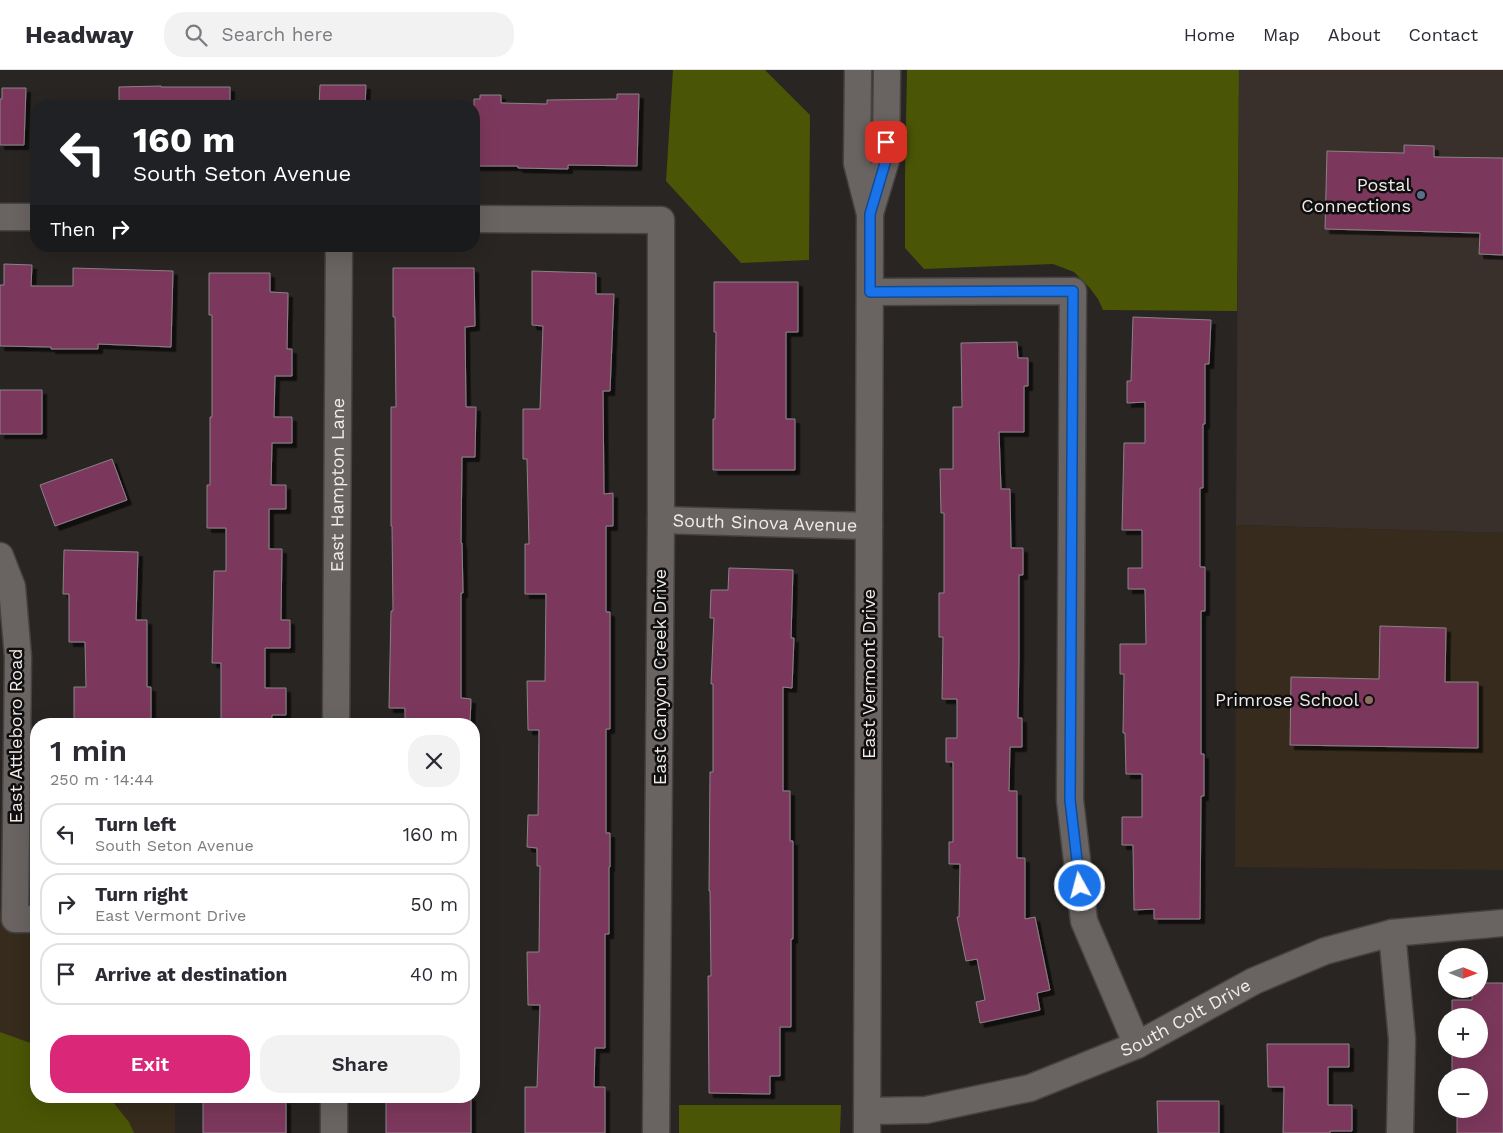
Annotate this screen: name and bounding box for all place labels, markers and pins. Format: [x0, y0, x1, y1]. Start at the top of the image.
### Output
pin [865, 121, 907, 163]
place label: Postal Connections [1301, 174, 1411, 216]
marker: Postal Connections [1415, 189, 1427, 201]
place label: Primrose School [1215, 689, 1359, 710]
marker: Primrose School [1363, 694, 1375, 706]

